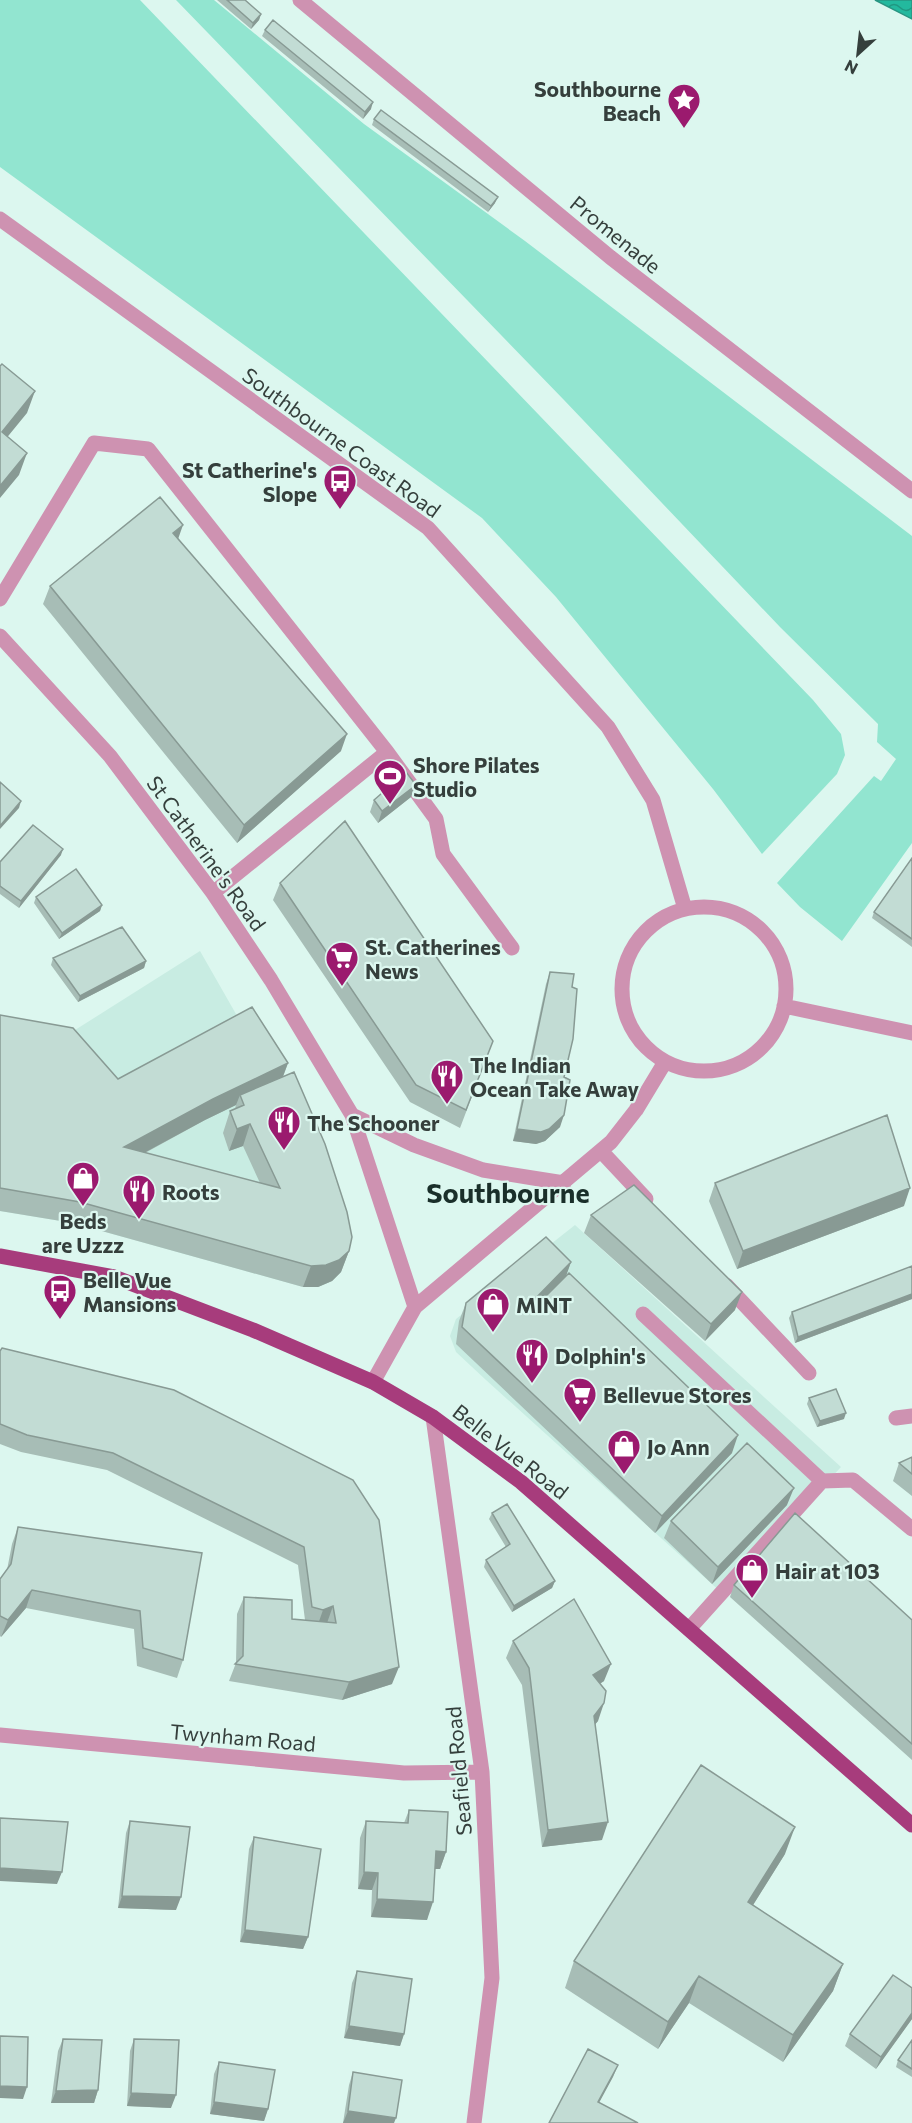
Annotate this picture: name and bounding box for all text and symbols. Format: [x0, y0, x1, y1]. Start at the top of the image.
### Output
north arrow [828, 24, 888, 84]
text: N [841, 57, 861, 79]
place label: Southbourne Beach [534, 76, 661, 125]
place icon: Southbourne Beach [666, 82, 702, 129]
street label: Promenade [566, 190, 666, 278]
street label: Southbourne Coast Road [238, 362, 446, 522]
place label: St Catherine's Slope [182, 457, 317, 506]
bus stop icon: St Catherine's Slope [322, 463, 358, 510]
place label: Shore Pilates Studio [413, 752, 540, 801]
sports icon: Shore Pilates Studio [372, 758, 408, 805]
street label: St Catherine's Road [142, 771, 272, 935]
place label: St. Catherines News [365, 934, 501, 983]
supermarket icon: St. Catherines News [324, 940, 360, 987]
place label: The Indian Ocean Take Away [470, 1052, 640, 1101]
restaurant icon: The Indian Ocean Take Away [429, 1058, 465, 1105]
restaurant icon: The Schooner [266, 1104, 302, 1151]
place label: The Schooner [307, 1110, 440, 1135]
shop icon: Beds are Uzzz [65, 1160, 101, 1207]
restaurant icon: Roots [121, 1173, 157, 1220]
district label: Southbourne [426, 1176, 590, 1209]
place label: Roots [162, 1179, 220, 1204]
place label: Beds are Uzzz [42, 1208, 124, 1257]
place label: Belle Vue Mansions [83, 1267, 177, 1316]
bus stop icon: Belle Vue Mansions [42, 1273, 78, 1320]
shop icon: MINT [475, 1286, 511, 1333]
place label: MINT [516, 1292, 573, 1317]
restaurant icon: Dolphin's [514, 1337, 550, 1384]
place label: Dolphin's [555, 1343, 646, 1368]
supermarket icon: Bellevue Stores [562, 1376, 598, 1423]
place label: Bellevue Stores [603, 1382, 752, 1407]
street label: Belle Vue Road [448, 1398, 574, 1504]
shop icon: Jo Ann [606, 1428, 642, 1475]
place label: Jo Ann [647, 1434, 710, 1459]
shop icon: Hair at 103 [734, 1552, 770, 1599]
place label: Hair at 103 [775, 1558, 880, 1583]
street label: Seafield Road [440, 1705, 476, 1837]
street label: Twynham Road [169, 1718, 317, 1756]

